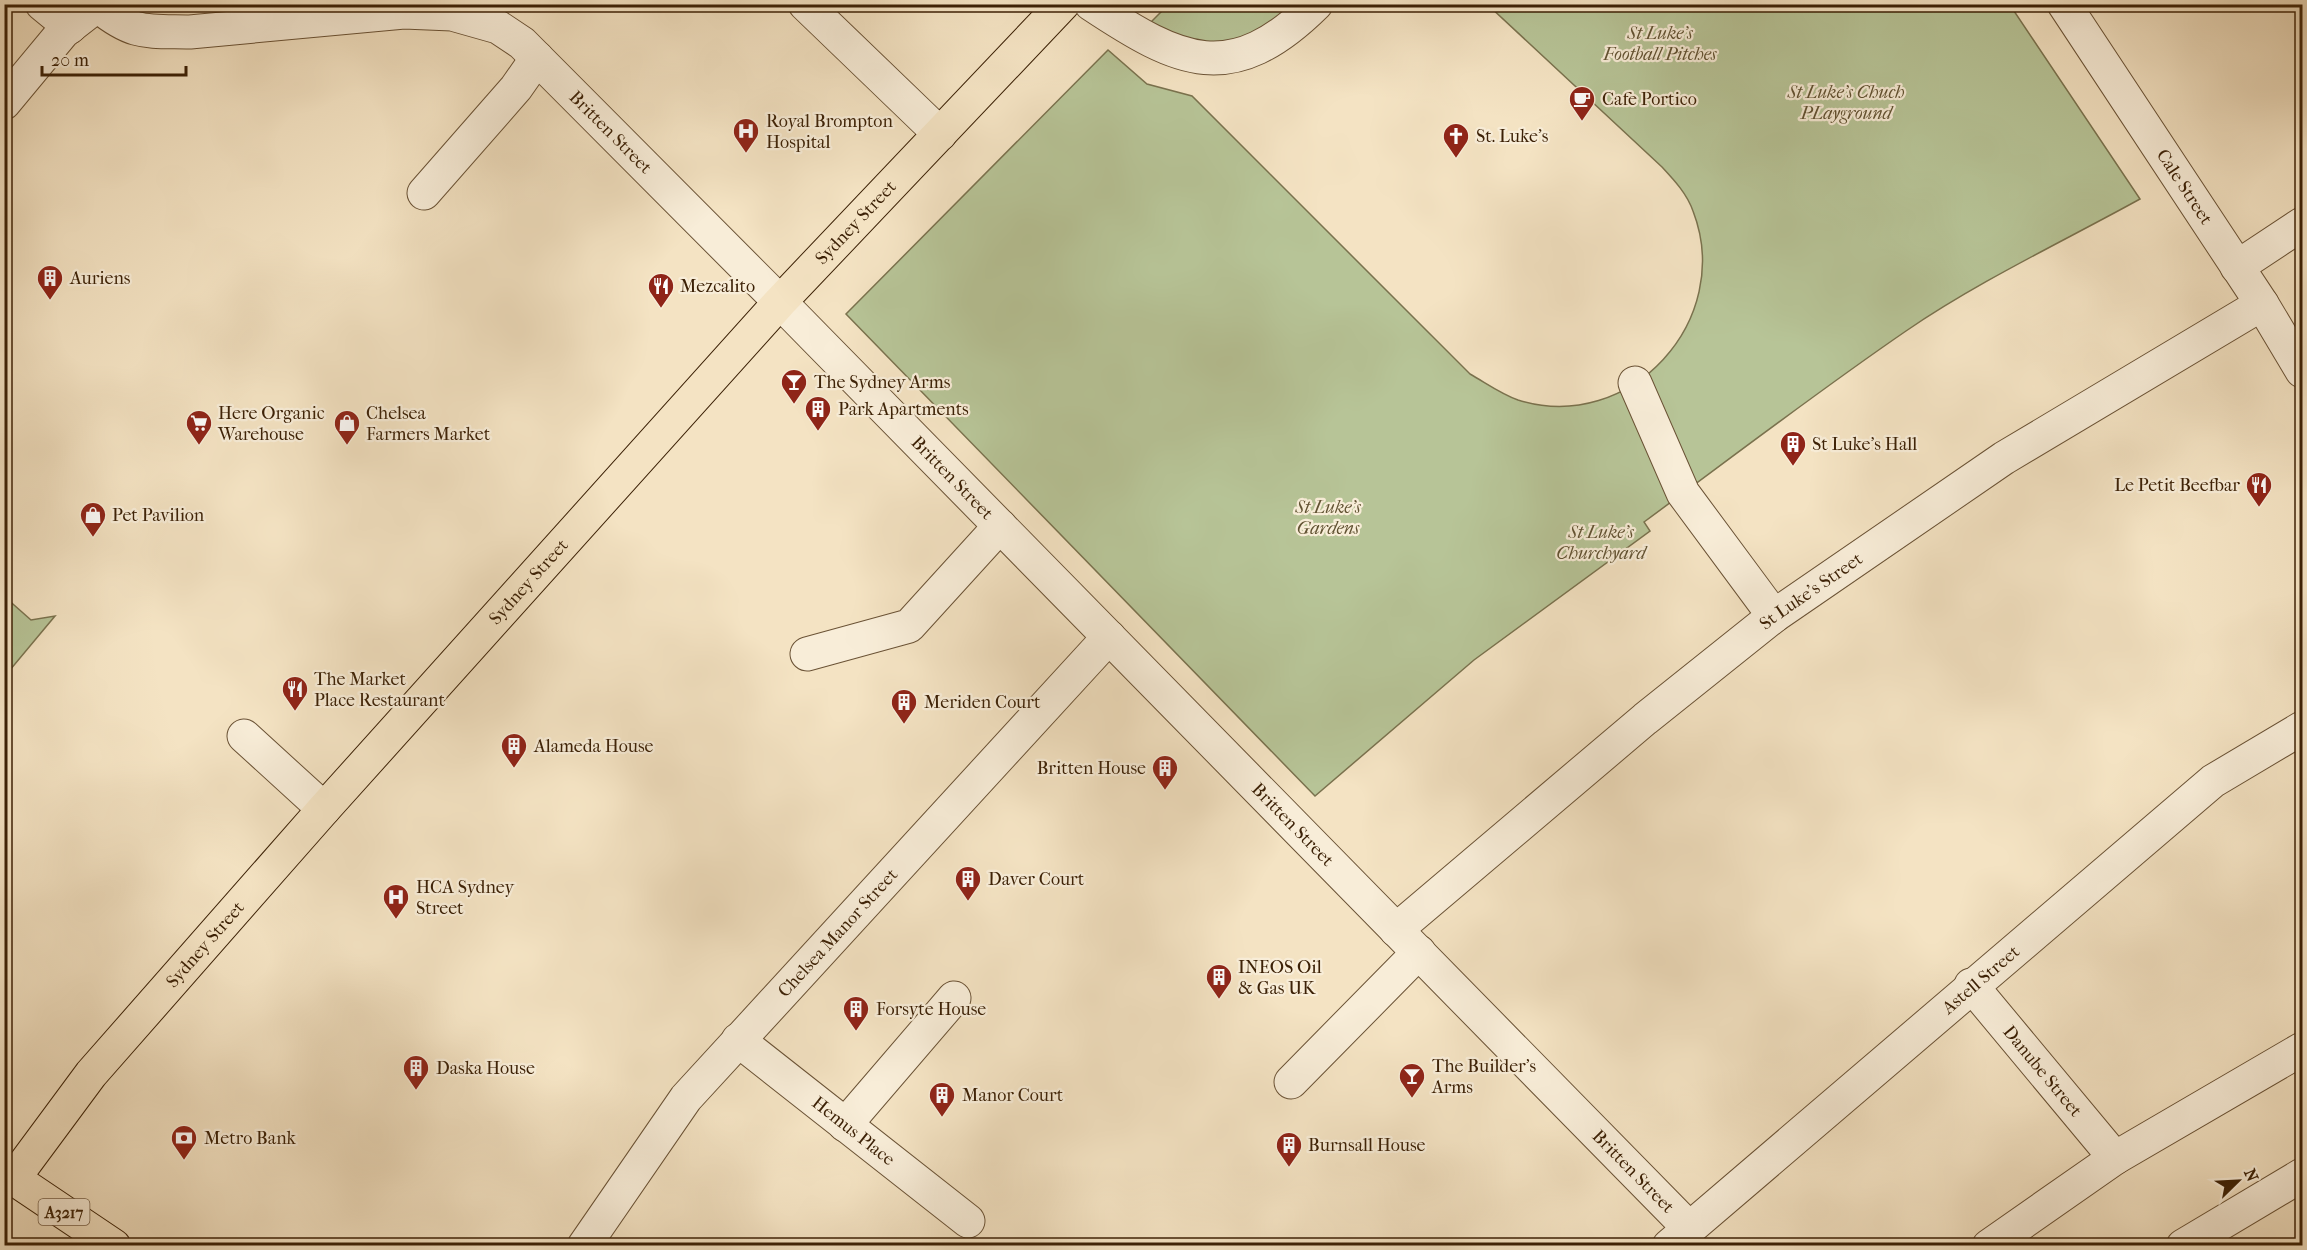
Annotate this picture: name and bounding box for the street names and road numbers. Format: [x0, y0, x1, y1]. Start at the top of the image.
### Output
street label: Britten Street [565, 86, 657, 178]
street label: Cale Street [2152, 145, 2217, 229]
street label: Sydney Street [811, 176, 901, 269]
street label: Britten Street [907, 432, 998, 524]
street label: Sydney Street [485, 534, 573, 629]
street label: St Luke's Street [1755, 548, 1867, 634]
street label: Britten Street [1248, 779, 1339, 871]
street label: Chelsea Manor Street [773, 864, 902, 1001]
street label: Sydney Street [162, 897, 249, 992]
street label: Astell Street [1937, 940, 2024, 1019]
street label: Danube Street [1999, 1021, 2087, 1121]
street label: Hemus Place [808, 1092, 899, 1170]
street label: Britten Street [1588, 1125, 1679, 1218]
road number: A3217 [38, 1199, 90, 1225]

